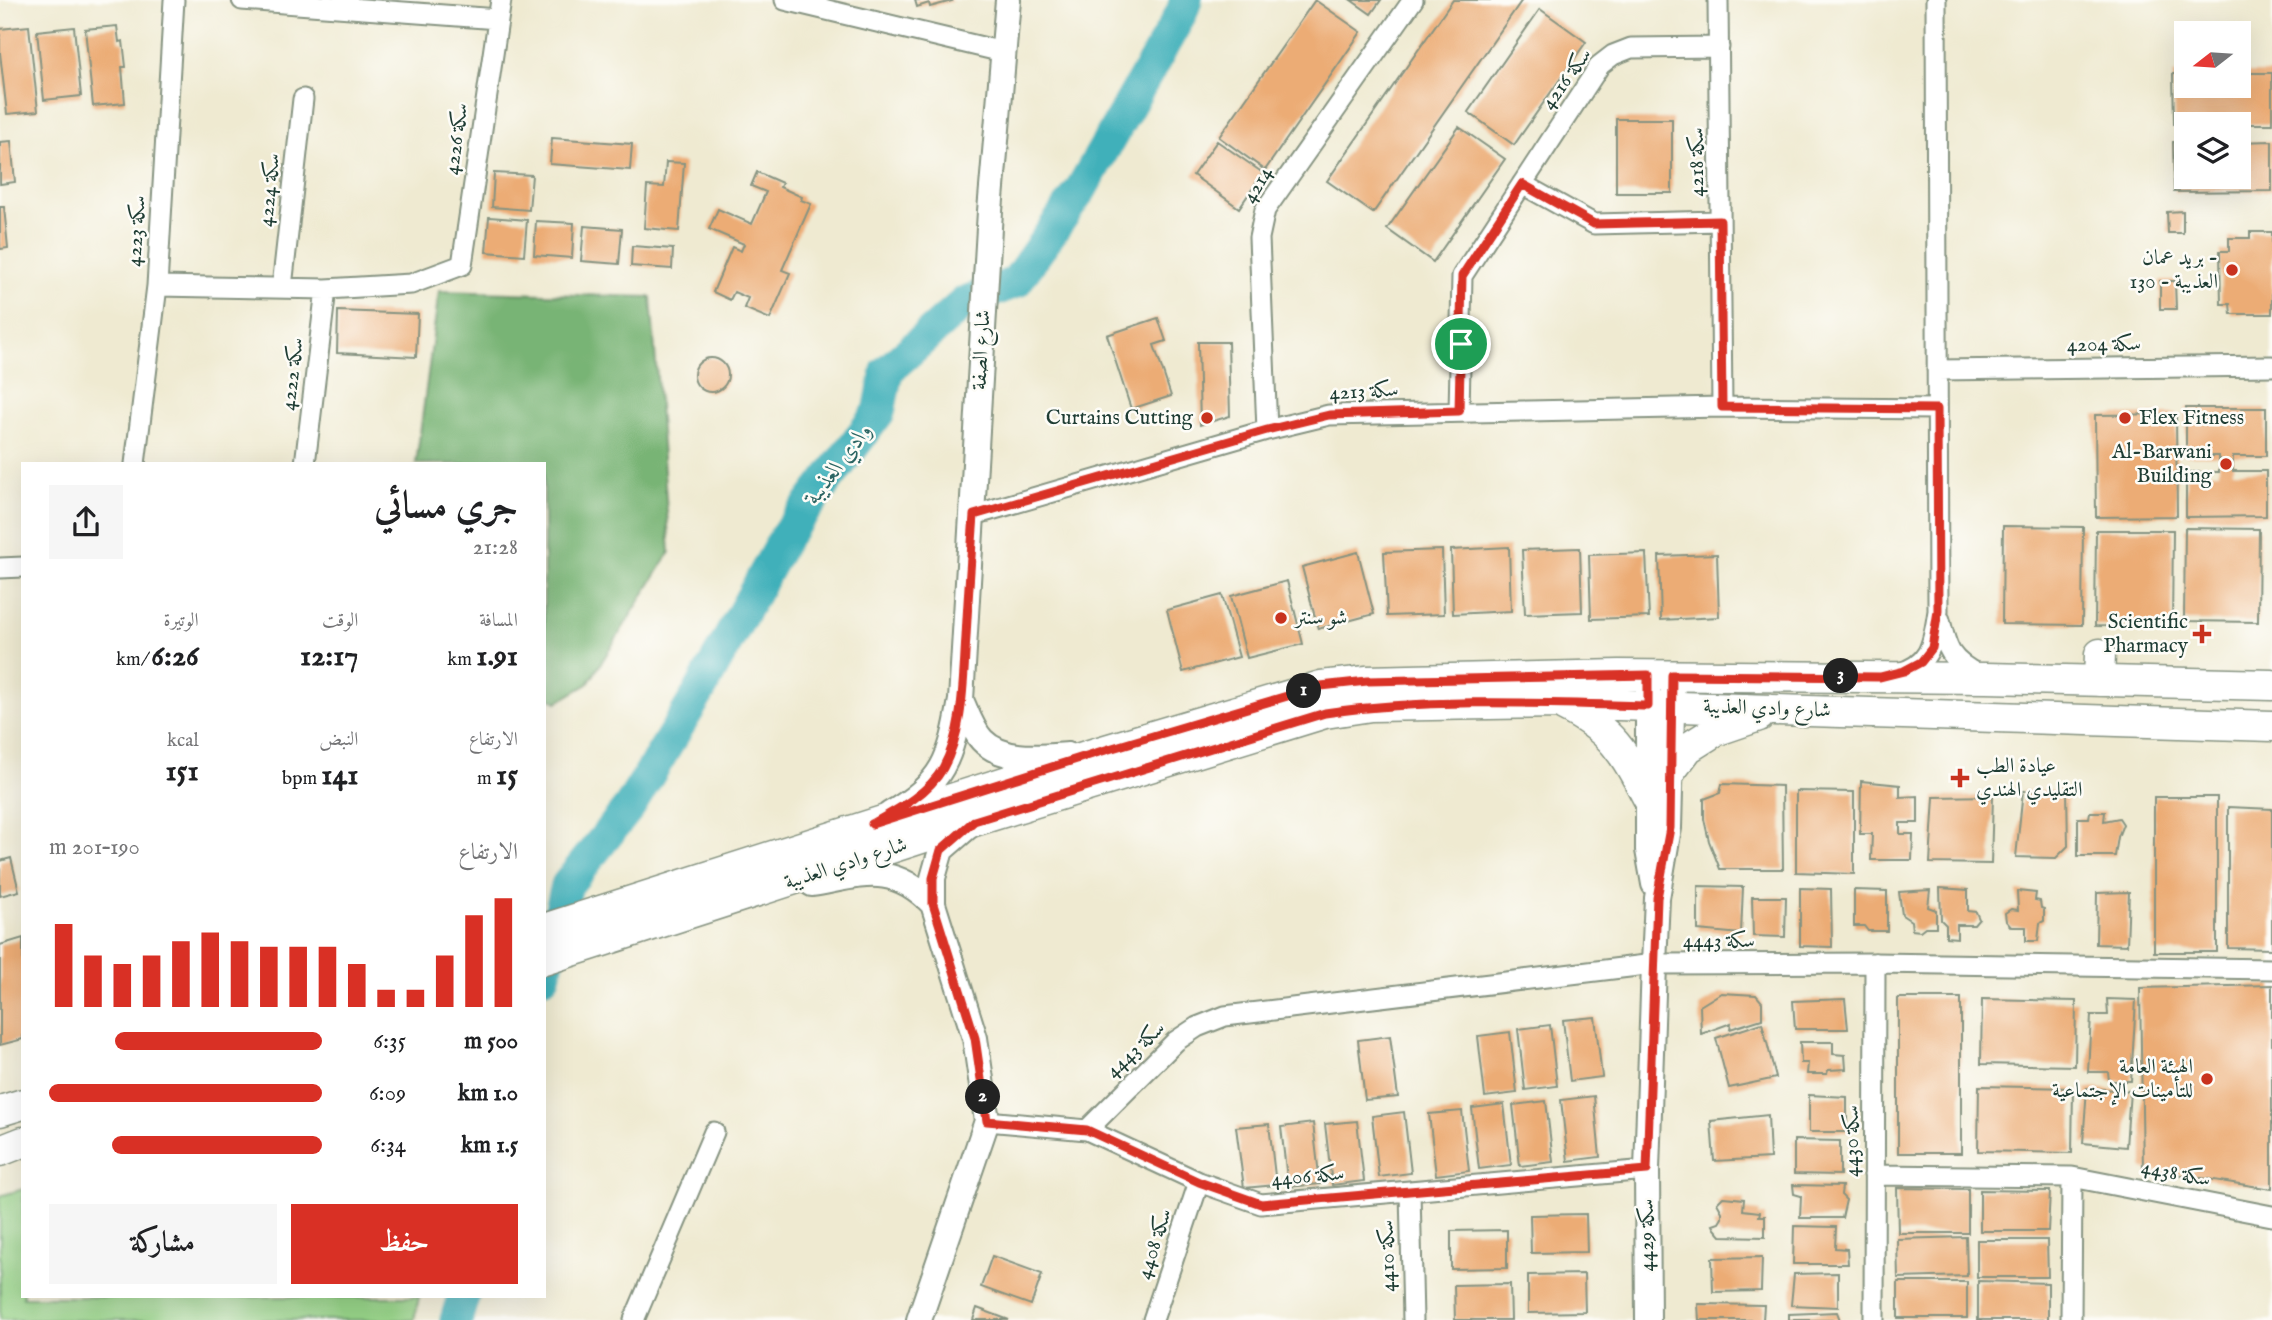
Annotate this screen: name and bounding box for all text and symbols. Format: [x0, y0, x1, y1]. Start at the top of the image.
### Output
north arrow [2174, 21, 2250, 98]
map controls [2174, 21, 2251, 189]
street label: سكة 4216 [1535, 43, 1599, 115]
street label: سكة 4226 [439, 101, 475, 177]
button: layers [2174, 112, 2251, 189]
street label: سكة 4218 [1684, 127, 1711, 197]
street label: سكة 4224 [253, 152, 287, 228]
street label: 4214 [1237, 161, 1280, 208]
street label: سكة 4223 [121, 195, 153, 267]
place label: بريد عمان - العذيبة - 130 [2130, 245, 2218, 296]
marker: بريد عمان - العذيبة - 130 [2224, 262, 2240, 278]
street label: شارع الصفة [966, 309, 1001, 391]
pin [1431, 314, 1491, 374]
icon: arrive [1442, 325, 1480, 363]
street label: سكة 4204 [2067, 331, 2141, 359]
street label: سكة 4222 [275, 336, 311, 412]
street label: سكة 4213 [1329, 377, 1399, 407]
place label: Curtains Cutting [1046, 405, 1194, 432]
place label: Flex Fitness [2139, 405, 2244, 432]
marker: Curtains Cutting [1199, 410, 1215, 426]
marker: Flex Fitness [2117, 410, 2133, 426]
water label: وادي العذيبة [798, 418, 881, 514]
place label: Al-Barwani Building [2111, 439, 2213, 490]
marker: Al-Barwani Building [2218, 456, 2234, 472]
text: جري مسائي [374, 483, 518, 531]
button: share [49, 485, 123, 559]
text: 21:28 [473, 533, 518, 562]
place label: شو سنتر [1293, 605, 1347, 632]
text: الوتيرة [164, 609, 199, 633]
text: الوقت [322, 609, 358, 633]
text: المسافة [479, 609, 518, 633]
place label: Scientific Pharmacy [2103, 609, 2189, 660]
marker: شو سنتر [1273, 610, 1289, 626]
marker: Scientific Pharmacy [2194, 626, 2210, 642]
text: 6:26 [151, 638, 199, 676]
text: 12:17 [300, 638, 358, 676]
text: 1.91 [476, 638, 518, 676]
text: /km [116, 648, 151, 672]
text: km [447, 648, 476, 672]
pin: 3 [1824, 658, 1858, 694]
text: 3 [1837, 663, 1844, 687]
pin: 1 [1286, 674, 1322, 708]
text: 1 [1300, 678, 1307, 702]
street label: شارع وادي العذيبة [1703, 693, 1831, 728]
text: النبض [319, 728, 358, 752]
text: الارتفاع [469, 728, 518, 752]
text: kcal [167, 729, 199, 753]
text: 151 [165, 753, 199, 791]
place label: عيادة الطب التقليدي الهندي [1976, 753, 2082, 805]
text: 141 [321, 757, 358, 795]
text: 15 [496, 757, 518, 795]
text: bpm [282, 767, 321, 791]
text: m [477, 767, 496, 791]
marker: عيادة الطب التقليدي الهندي [1950, 768, 1970, 788]
street label: شارع وادي العذيبة [781, 831, 912, 899]
text: 190–201 m [49, 833, 140, 862]
text: الارتفاع [458, 838, 518, 867]
street label: سكة 4443 [1683, 928, 1755, 955]
street label: سكة 4443 [1100, 1016, 1172, 1084]
text: 6:35 [373, 1027, 406, 1056]
text: 500 m [464, 1027, 518, 1056]
place label: الهيئة العامة للتأمينات الإجتماعية [2052, 1054, 2193, 1106]
marker: الهيئة العامة للتأمينات الإجتماعية [2199, 1071, 2215, 1087]
text: 6:09 [369, 1079, 406, 1108]
text: 1.0 km [458, 1079, 518, 1108]
pin: 2 [965, 1080, 1000, 1114]
text: 2 [978, 1084, 987, 1108]
street label: سكة 4430 [1839, 1105, 1866, 1177]
text: 6:34 [370, 1131, 406, 1160]
text: 1.5 km [461, 1131, 518, 1160]
street label: سكة 4438 [2139, 1154, 2213, 1194]
street label: سكة 4406 [1270, 1160, 1346, 1194]
street label: سكة 4429 [1634, 1199, 1661, 1271]
button: مشاركة [49, 1204, 277, 1284]
button: حفظ [291, 1204, 518, 1284]
street label: سكة 4408 [1131, 1205, 1179, 1283]
street label: سكة 4410 [1374, 1220, 1402, 1292]

